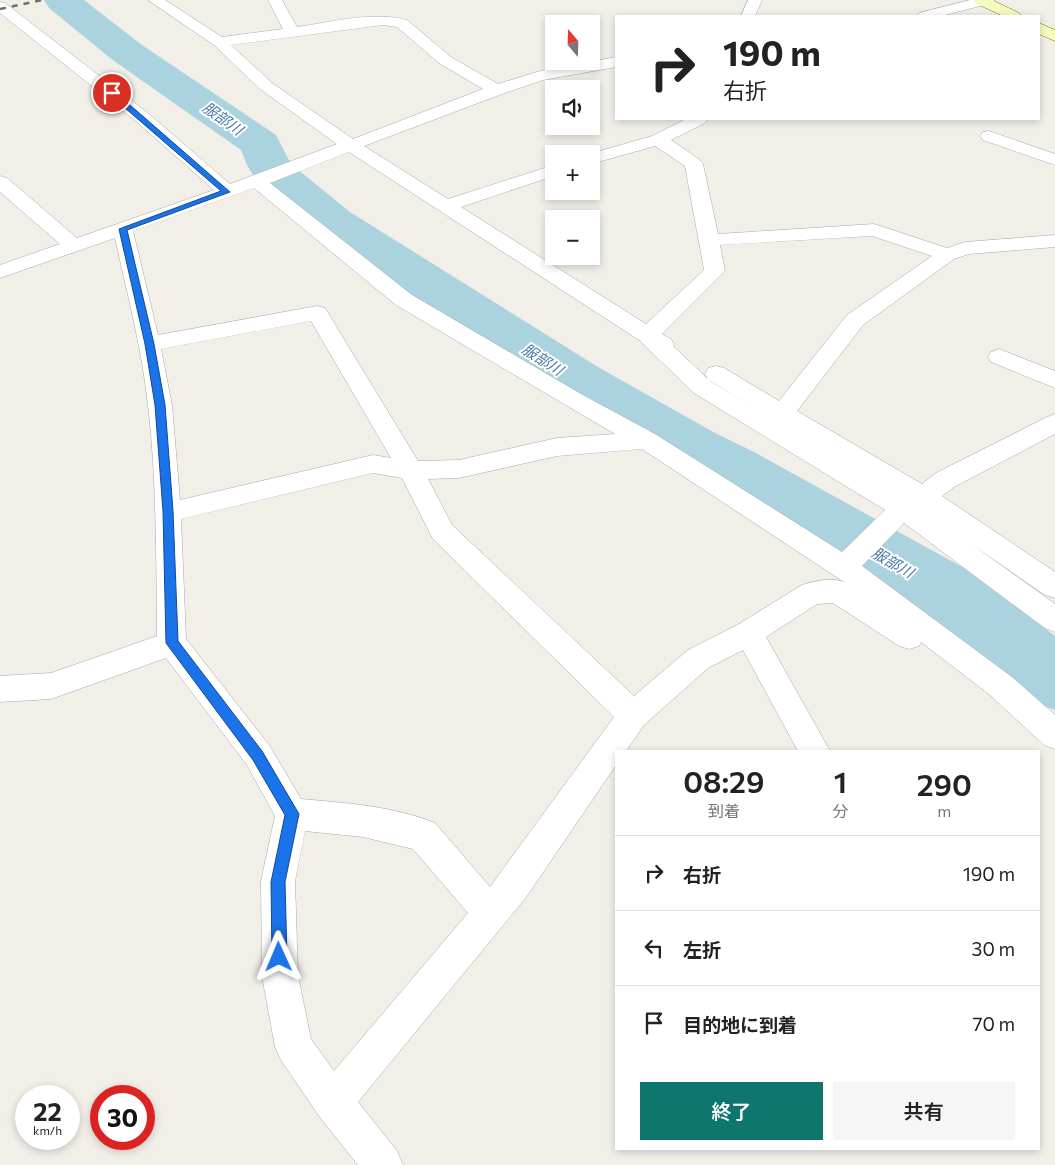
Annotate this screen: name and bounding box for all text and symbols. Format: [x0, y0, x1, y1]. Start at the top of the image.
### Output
north arrow [545, 15, 600, 70]
map controls [545, 15, 600, 265]
text: 190 m [723, 30, 821, 73]
icon: right [640, 35, 705, 100]
pin [91, 72, 133, 114]
text: 右折 [723, 77, 767, 104]
icon: arrive [98, 79, 126, 107]
button: sound [545, 80, 600, 135]
water label: 服部川 [199, 98, 248, 139]
button: + [545, 145, 600, 200]
button: − [545, 210, 600, 265]
water label: 服部川 [519, 339, 568, 380]
water label: 服部川 [869, 543, 919, 582]
text: 08:29 [683, 762, 764, 799]
text: 1 [834, 762, 847, 799]
text: 290 [917, 765, 972, 802]
text: 到着 [708, 801, 740, 820]
text: 分 [833, 801, 849, 820]
text: m [937, 801, 951, 820]
icon: right [640, 859, 668, 887]
text: 190 m [963, 862, 1015, 885]
text: 右折 [683, 863, 721, 886]
position arrow [252, 930, 304, 982]
icon: left [640, 934, 668, 962]
text: 30 m [972, 937, 1015, 960]
text: 左折 [683, 938, 721, 961]
icon: arrive [640, 1009, 668, 1037]
text: 70 m [972, 1012, 1015, 1035]
text: 目的地に到着 [683, 1013, 797, 1036]
button: 終了 [640, 1082, 823, 1140]
button: 共有 [833, 1082, 1015, 1140]
speed limit sign: 30 [90, 1085, 155, 1150]
text: 22 [33, 1096, 62, 1126]
text: km/h [33, 1123, 62, 1137]

